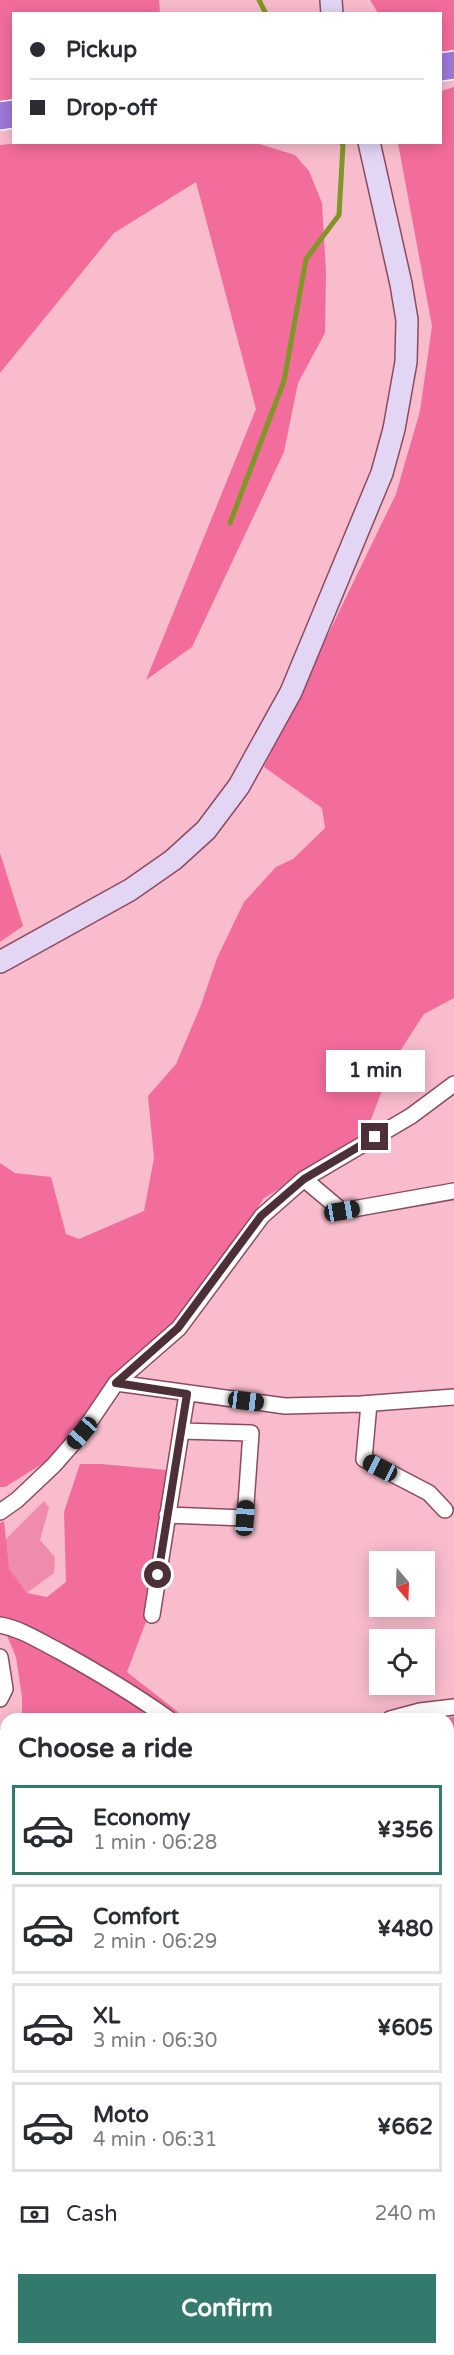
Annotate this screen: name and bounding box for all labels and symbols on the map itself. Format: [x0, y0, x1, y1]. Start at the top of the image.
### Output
callout: 1 min [326, 1050, 424, 1092]
route end [361, 1123, 388, 1150]
car [323, 1199, 361, 1223]
car [227, 1390, 265, 1412]
car [63, 1414, 101, 1452]
car [360, 1452, 400, 1484]
car [235, 1499, 255, 1537]
north arrow [369, 1551, 435, 1617]
route start [144, 1561, 171, 1588]

